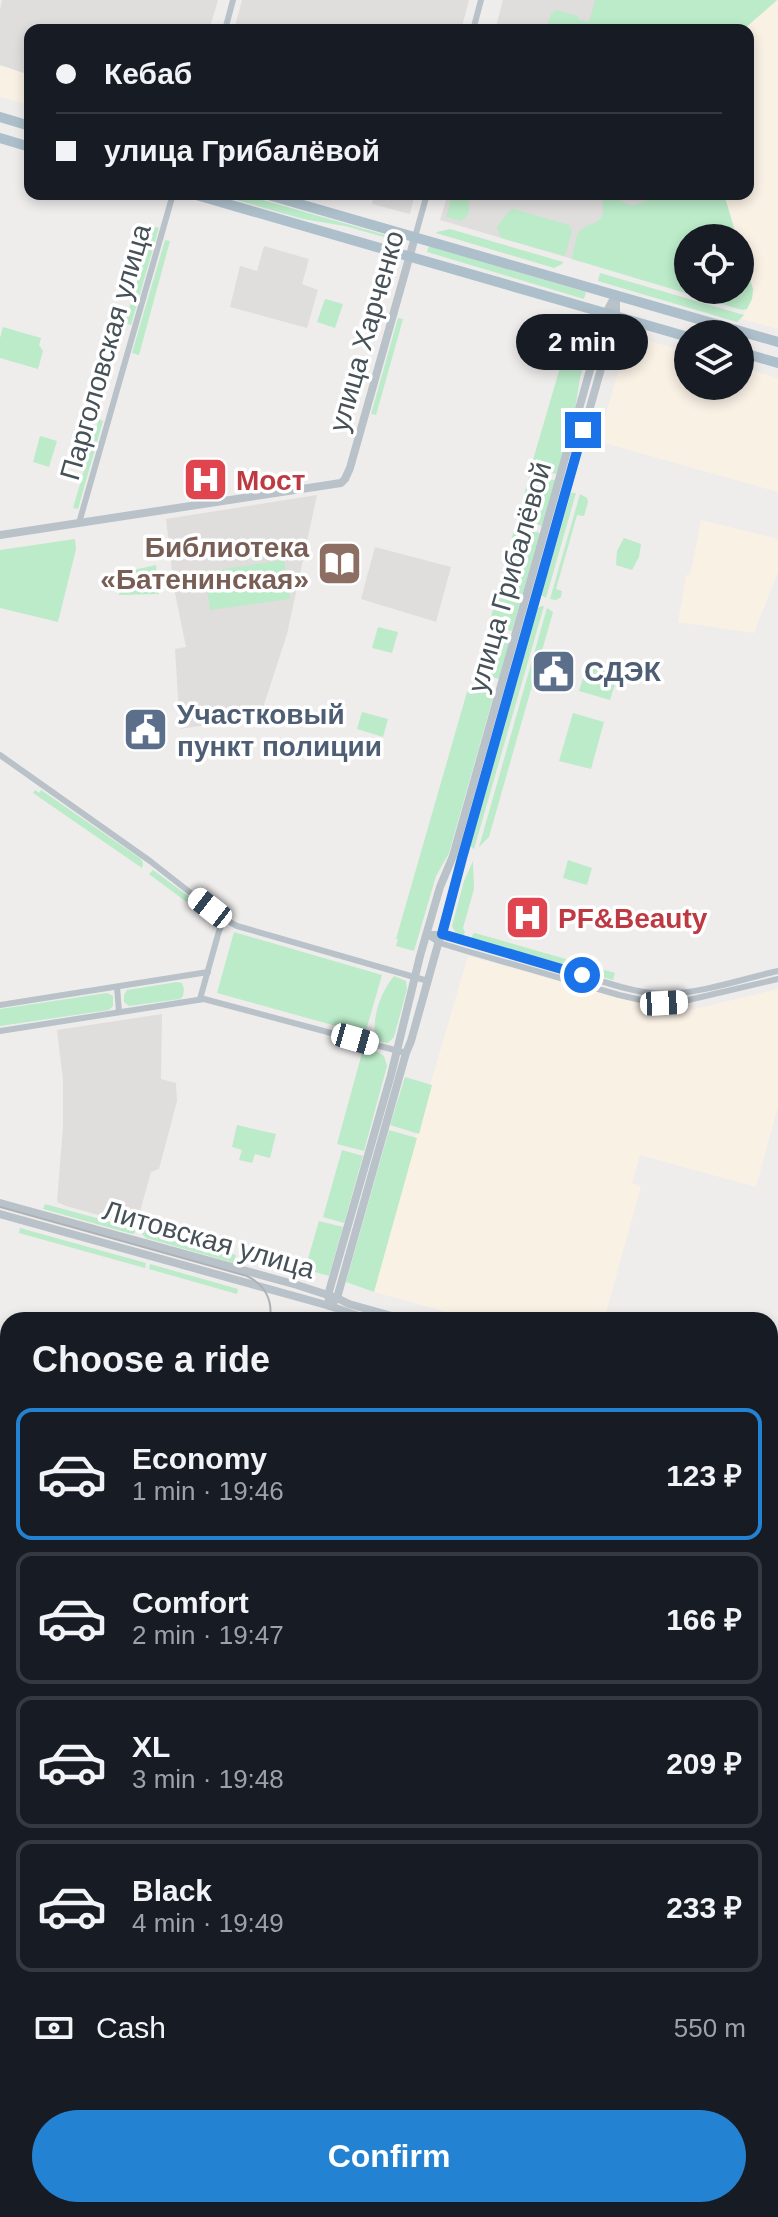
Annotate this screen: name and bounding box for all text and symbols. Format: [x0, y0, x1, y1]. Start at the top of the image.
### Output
text: Кебаб [104, 57, 192, 90]
text: улица Грибалёвой [104, 134, 380, 167]
street label: Парголовская улица [54, 220, 157, 484]
map controls [674, 224, 754, 400]
button: locate [674, 224, 754, 304]
street label: улица Харченко [323, 227, 410, 435]
callout: 2 min [517, 314, 649, 370]
button: layers [674, 320, 754, 400]
text: 2 min [548, 327, 616, 357]
route end [565, 412, 601, 448]
hospital icon: Мост [181, 456, 229, 504]
street label: улица Грибалёвой [462, 458, 557, 696]
place label: Мост [236, 465, 305, 496]
place label: Библиотека «Батенинская» [100, 532, 309, 595]
library icon: Библиотека «Батенинская» [316, 539, 364, 587]
public building icon: СДЭК [529, 647, 577, 695]
place label: СДЭК [584, 656, 662, 687]
place label: Участковый пункт полиции [177, 699, 382, 762]
public building icon: Участковый пункт полиции [122, 706, 170, 754]
car [184, 884, 236, 932]
hospital icon: PF&Beauty [503, 894, 551, 942]
place label: PF&Beauty [558, 903, 708, 934]
route start [564, 957, 600, 993]
car [639, 990, 689, 1016]
car [329, 1021, 381, 1057]
street label: Литовская улица [99, 1194, 319, 1285]
text: Choose a ride [32, 1339, 270, 1380]
icon: car [36, 1438, 108, 1510]
text: Economy [132, 1442, 267, 1475]
text: 123 ₽ [666, 1459, 742, 1492]
text: 1 min · 19:46 [132, 1476, 284, 1506]
icon: car [36, 1582, 108, 1654]
text: Comfort [132, 1586, 249, 1619]
text: 166 ₽ [666, 1603, 742, 1636]
text: 2 min · 19:47 [132, 1620, 284, 1650]
icon: car [36, 1726, 108, 1798]
text: XL [132, 1730, 170, 1763]
text: 209 ₽ [666, 1747, 742, 1780]
text: 3 min · 19:48 [132, 1764, 284, 1794]
icon: car [36, 1870, 108, 1942]
text: Black [132, 1874, 212, 1907]
text: 233 ₽ [666, 1891, 742, 1924]
text: 4 min · 19:49 [132, 1908, 284, 1938]
icon: cash [32, 2006, 76, 2050]
text: Cash [96, 2011, 166, 2044]
text: 550 m [674, 2013, 746, 2043]
button: Confirm [32, 2110, 746, 2202]

